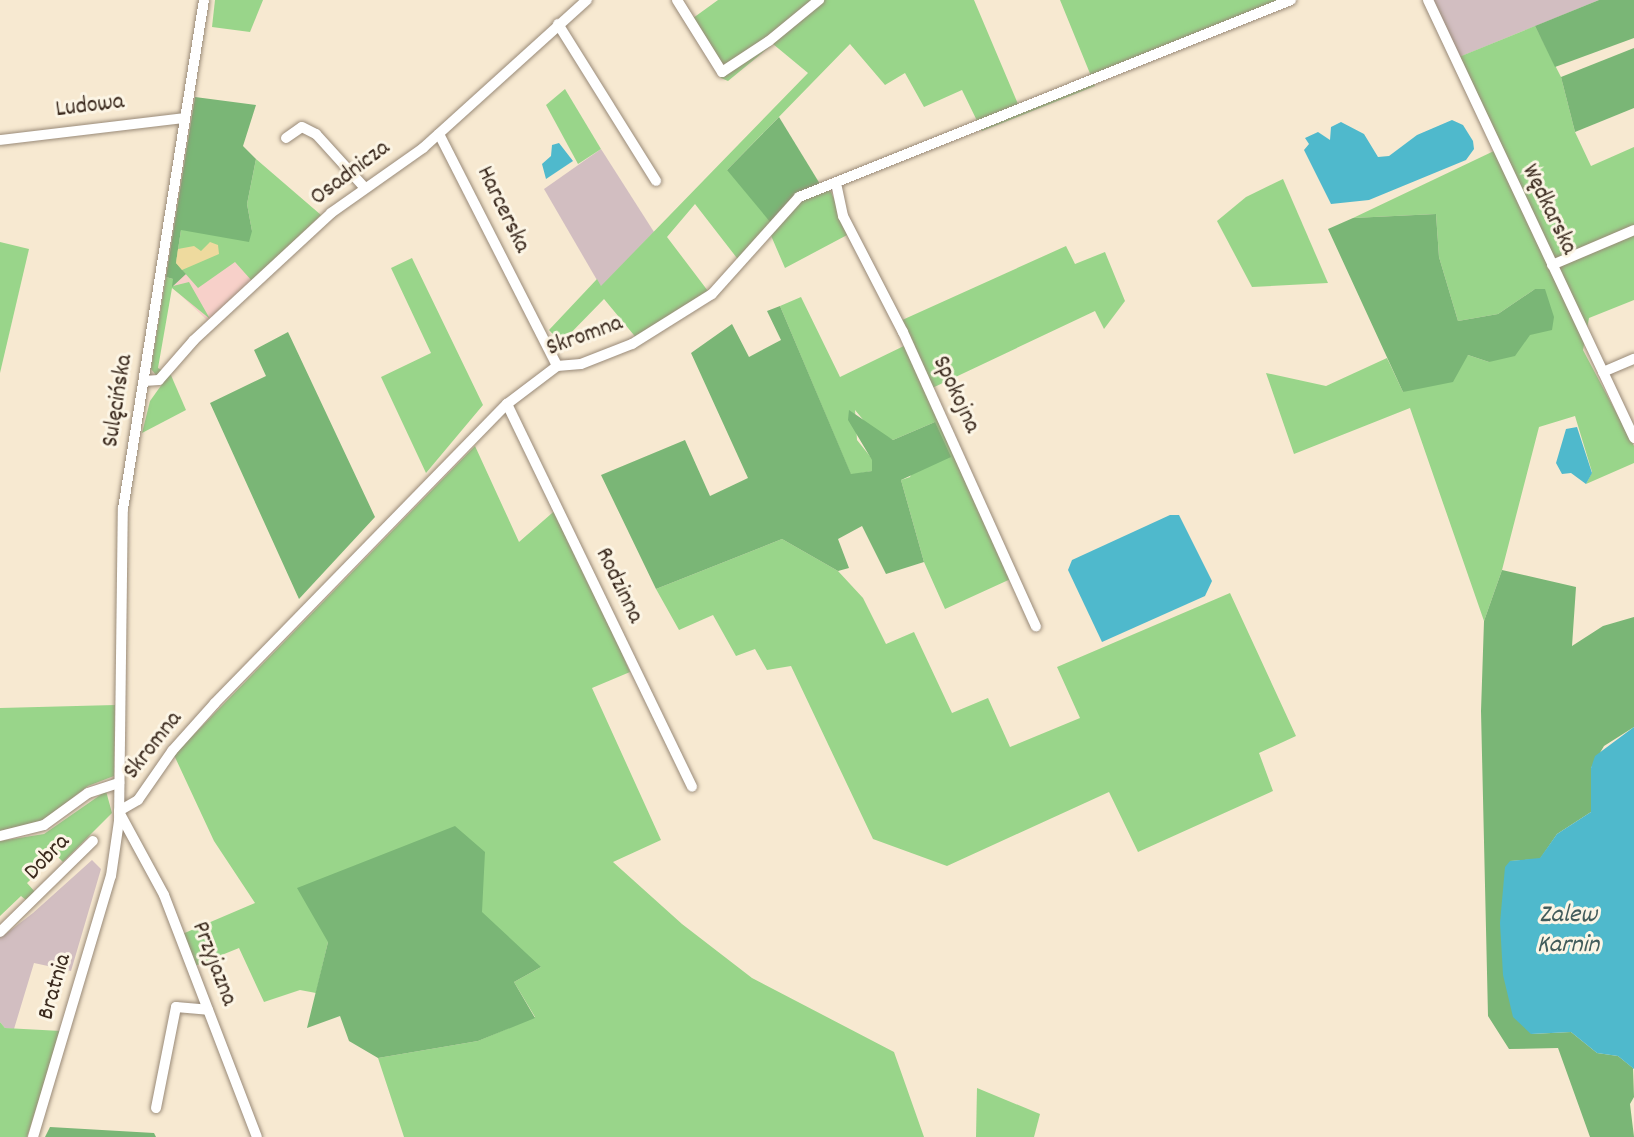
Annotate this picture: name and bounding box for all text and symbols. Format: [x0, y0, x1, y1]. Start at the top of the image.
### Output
street label: Ludowa [54, 89, 126, 125]
street label: Osadnicza [306, 135, 396, 213]
street label: Wędkarska [1514, 160, 1582, 260]
street label: Harcerska [469, 162, 535, 258]
street label: Skromna [543, 310, 627, 364]
street label: Spokojna [925, 352, 985, 438]
street label: Sulęcińska [97, 353, 141, 449]
street label: Rodzinna [587, 543, 649, 629]
street label: Skromna [118, 706, 190, 786]
street label: Dobra [19, 829, 77, 887]
water label: Zalew Karnin [1537, 900, 1599, 962]
street label: Przyjazna [184, 918, 242, 1010]
street label: Bratnia [33, 951, 79, 1023]

